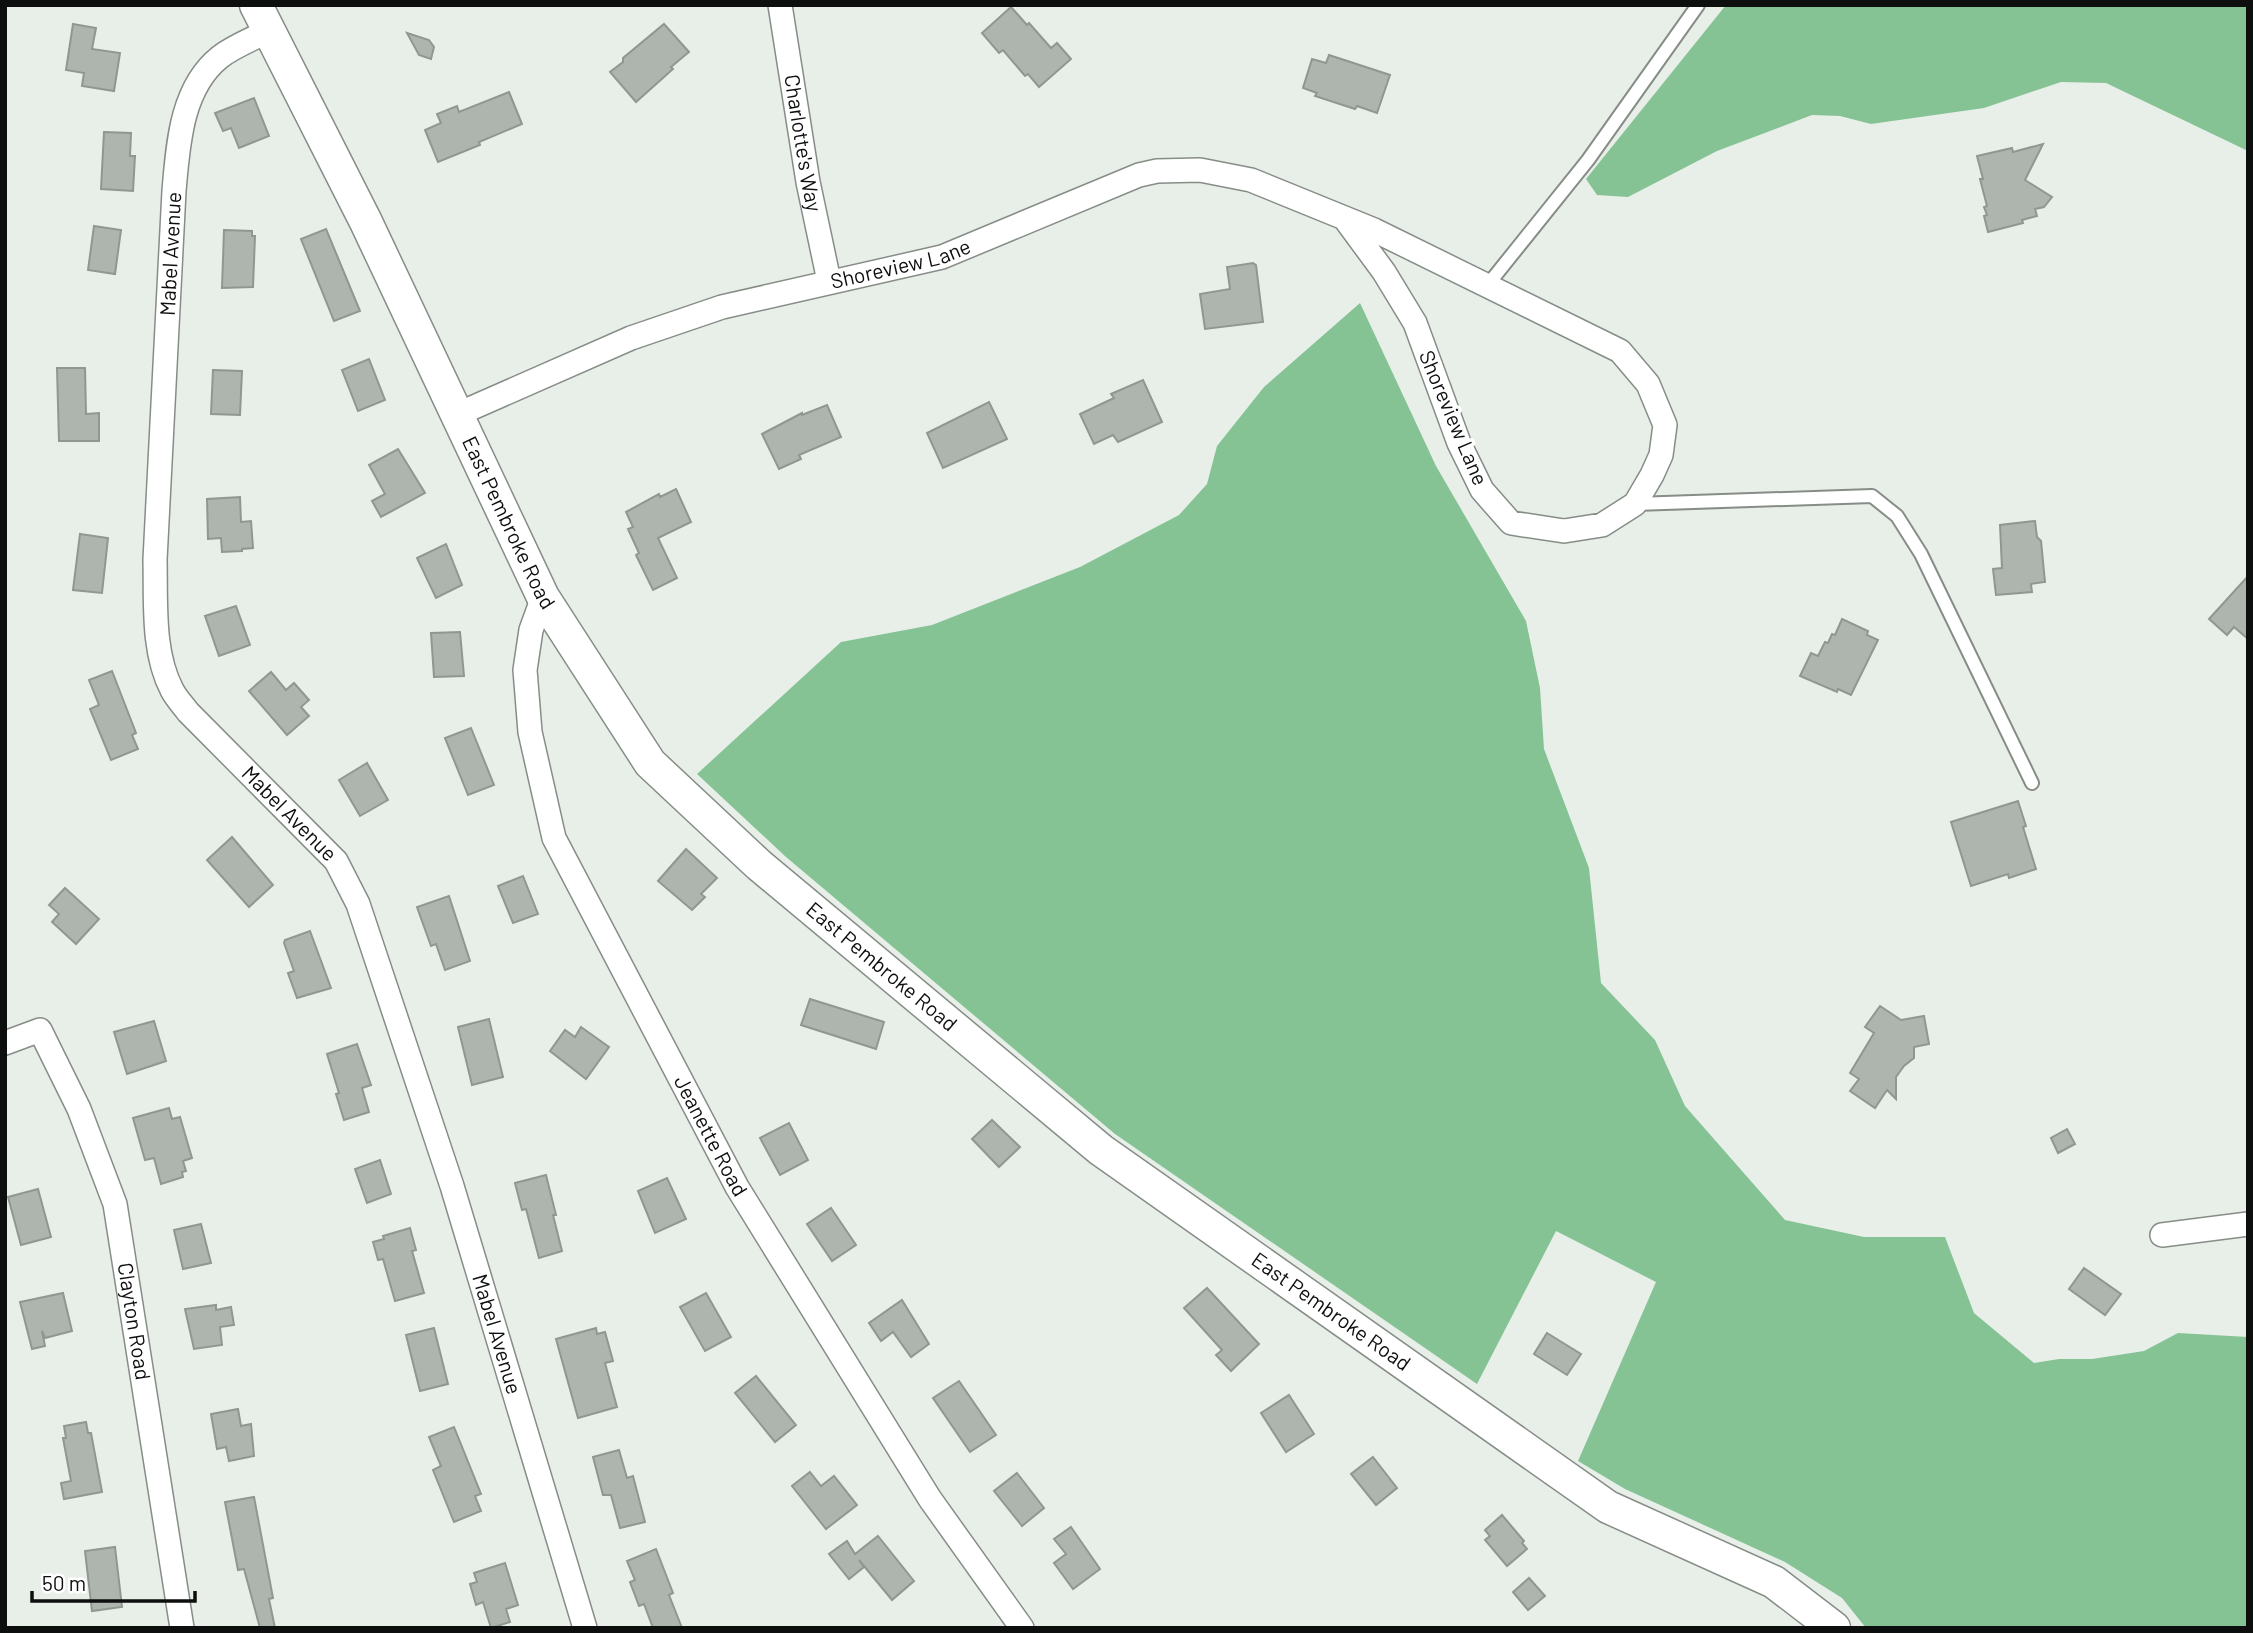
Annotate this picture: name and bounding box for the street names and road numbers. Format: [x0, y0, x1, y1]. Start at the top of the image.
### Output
street label: Charlotte's Way [780, 73, 828, 214]
street label: Mabel Avenue [154, 191, 185, 317]
street label: Shoreview Lane [828, 233, 974, 293]
street label: Shoreview Lane [1415, 346, 1494, 489]
street label: East Pembroke Road [458, 432, 561, 613]
street label: Mabel Avenue [238, 760, 343, 866]
street label: East Pembroke Road [802, 896, 963, 1036]
street label: Jeanette Road [670, 1071, 754, 1200]
street label: East Pembroke Road [1247, 1246, 1416, 1375]
street label: Clayton Road [113, 1261, 157, 1382]
street label: Mabel Avenue [468, 1271, 528, 1397]

